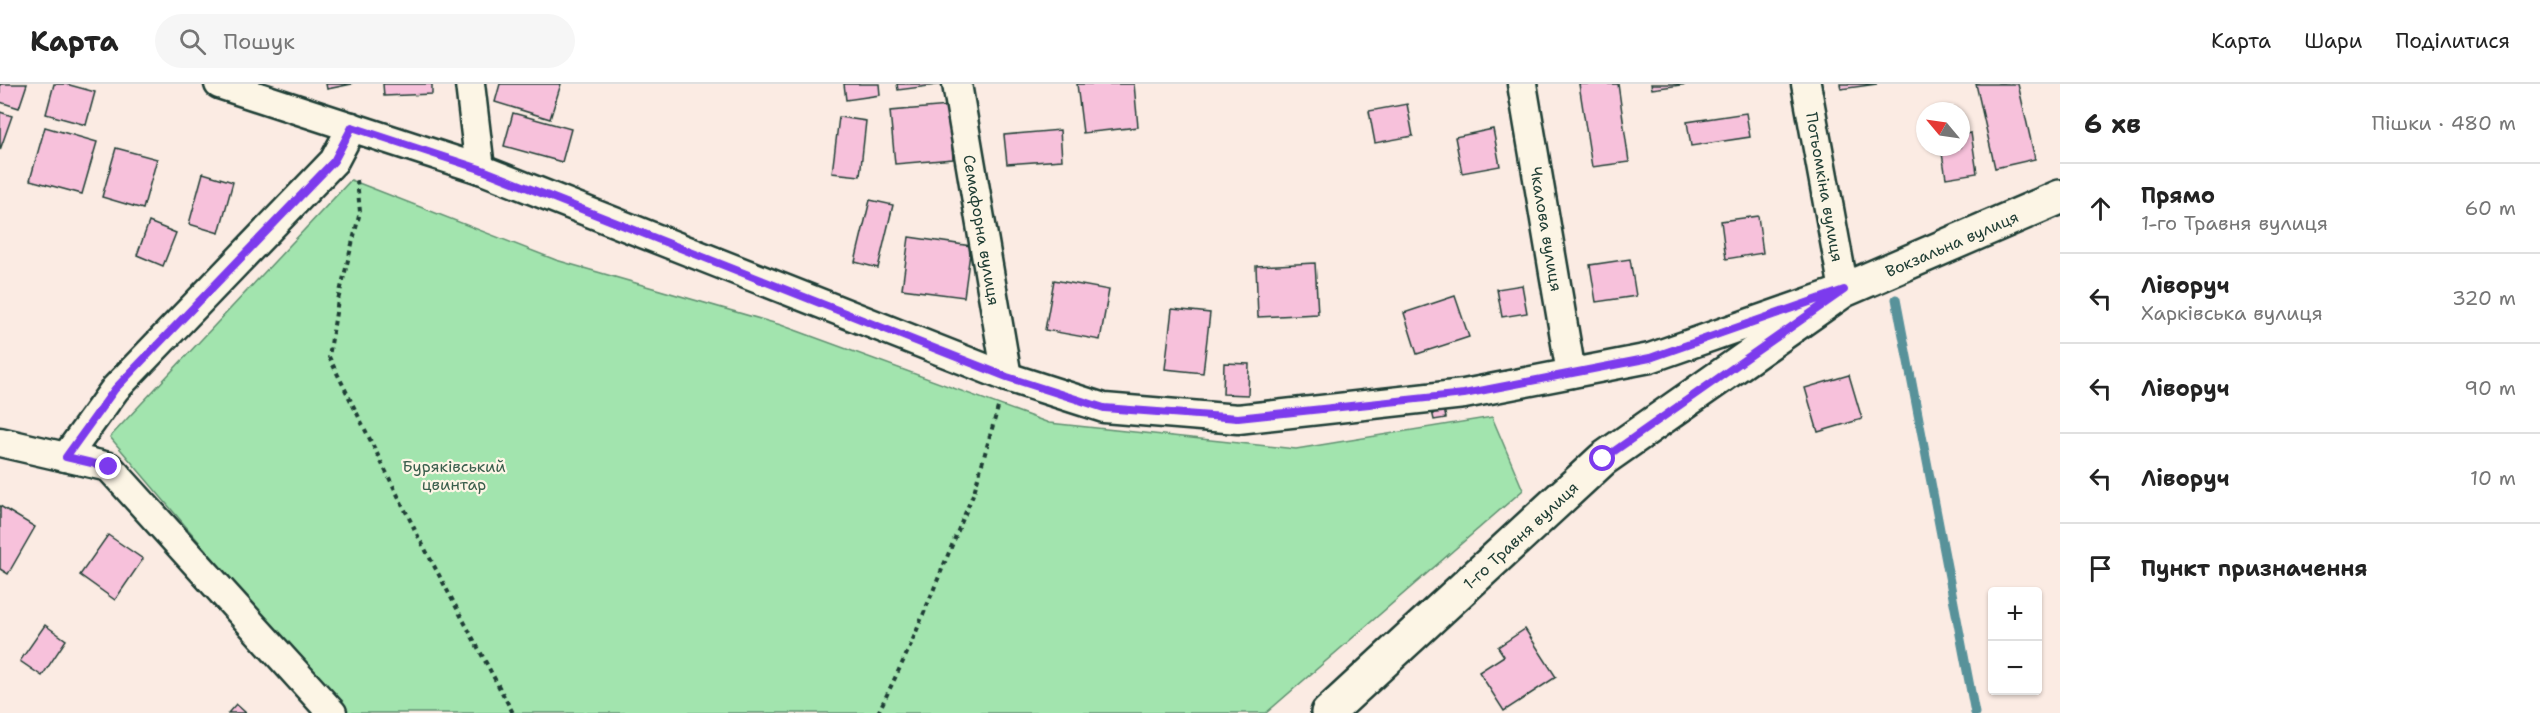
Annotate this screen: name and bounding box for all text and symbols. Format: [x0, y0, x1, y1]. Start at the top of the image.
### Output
search box [155, 14, 575, 68]
text: Карта [30, 22, 119, 60]
icon: search [176, 25, 209, 58]
text: Пошук [224, 27, 295, 56]
text: Карта [2211, 27, 2271, 55]
text: Шари [2304, 27, 2362, 55]
text: Поділитися [2395, 27, 2510, 55]
north arrow [1916, 102, 1970, 156]
text: 6 хв [2084, 106, 2141, 141]
text: Пішки · 480 m [2372, 110, 2516, 136]
street label: Потьомкіна вулиця [1801, 111, 1848, 263]
street label: Семафорна вулиця [958, 153, 1005, 307]
street label: Чкалова вулиця [1525, 165, 1567, 293]
text: Прямо [2141, 181, 2215, 210]
icon: ahead [2084, 192, 2117, 225]
text: 60 m [2464, 195, 2516, 221]
street label: Вокзальна вулиця [1882, 206, 2022, 282]
text: 1-го Травня вулиця [2141, 210, 2328, 236]
text: Ліворуч [2141, 271, 2229, 300]
icon: left [2084, 282, 2117, 315]
text: 320 m [2452, 285, 2516, 311]
text: Харківська вулиця [2141, 300, 2323, 326]
icon: left [2084, 372, 2117, 405]
text: Ліворуч [2141, 374, 2229, 403]
text: 90 m [2464, 375, 2516, 401]
route start [1589, 445, 1615, 471]
route end [95, 453, 121, 479]
park label: Буряківський цвинтар [402, 456, 506, 495]
icon: left [2084, 462, 2117, 495]
text: Ліворуч [2141, 464, 2229, 493]
text: 10 m [2470, 465, 2516, 491]
street label: 1-го Травня вулиця [1459, 477, 1583, 594]
icon: arrive [2084, 552, 2117, 585]
text: Пункт призначення [2141, 554, 2368, 583]
map controls [1988, 587, 2042, 695]
button: + [1988, 587, 2042, 641]
button: − [1988, 641, 2042, 695]

